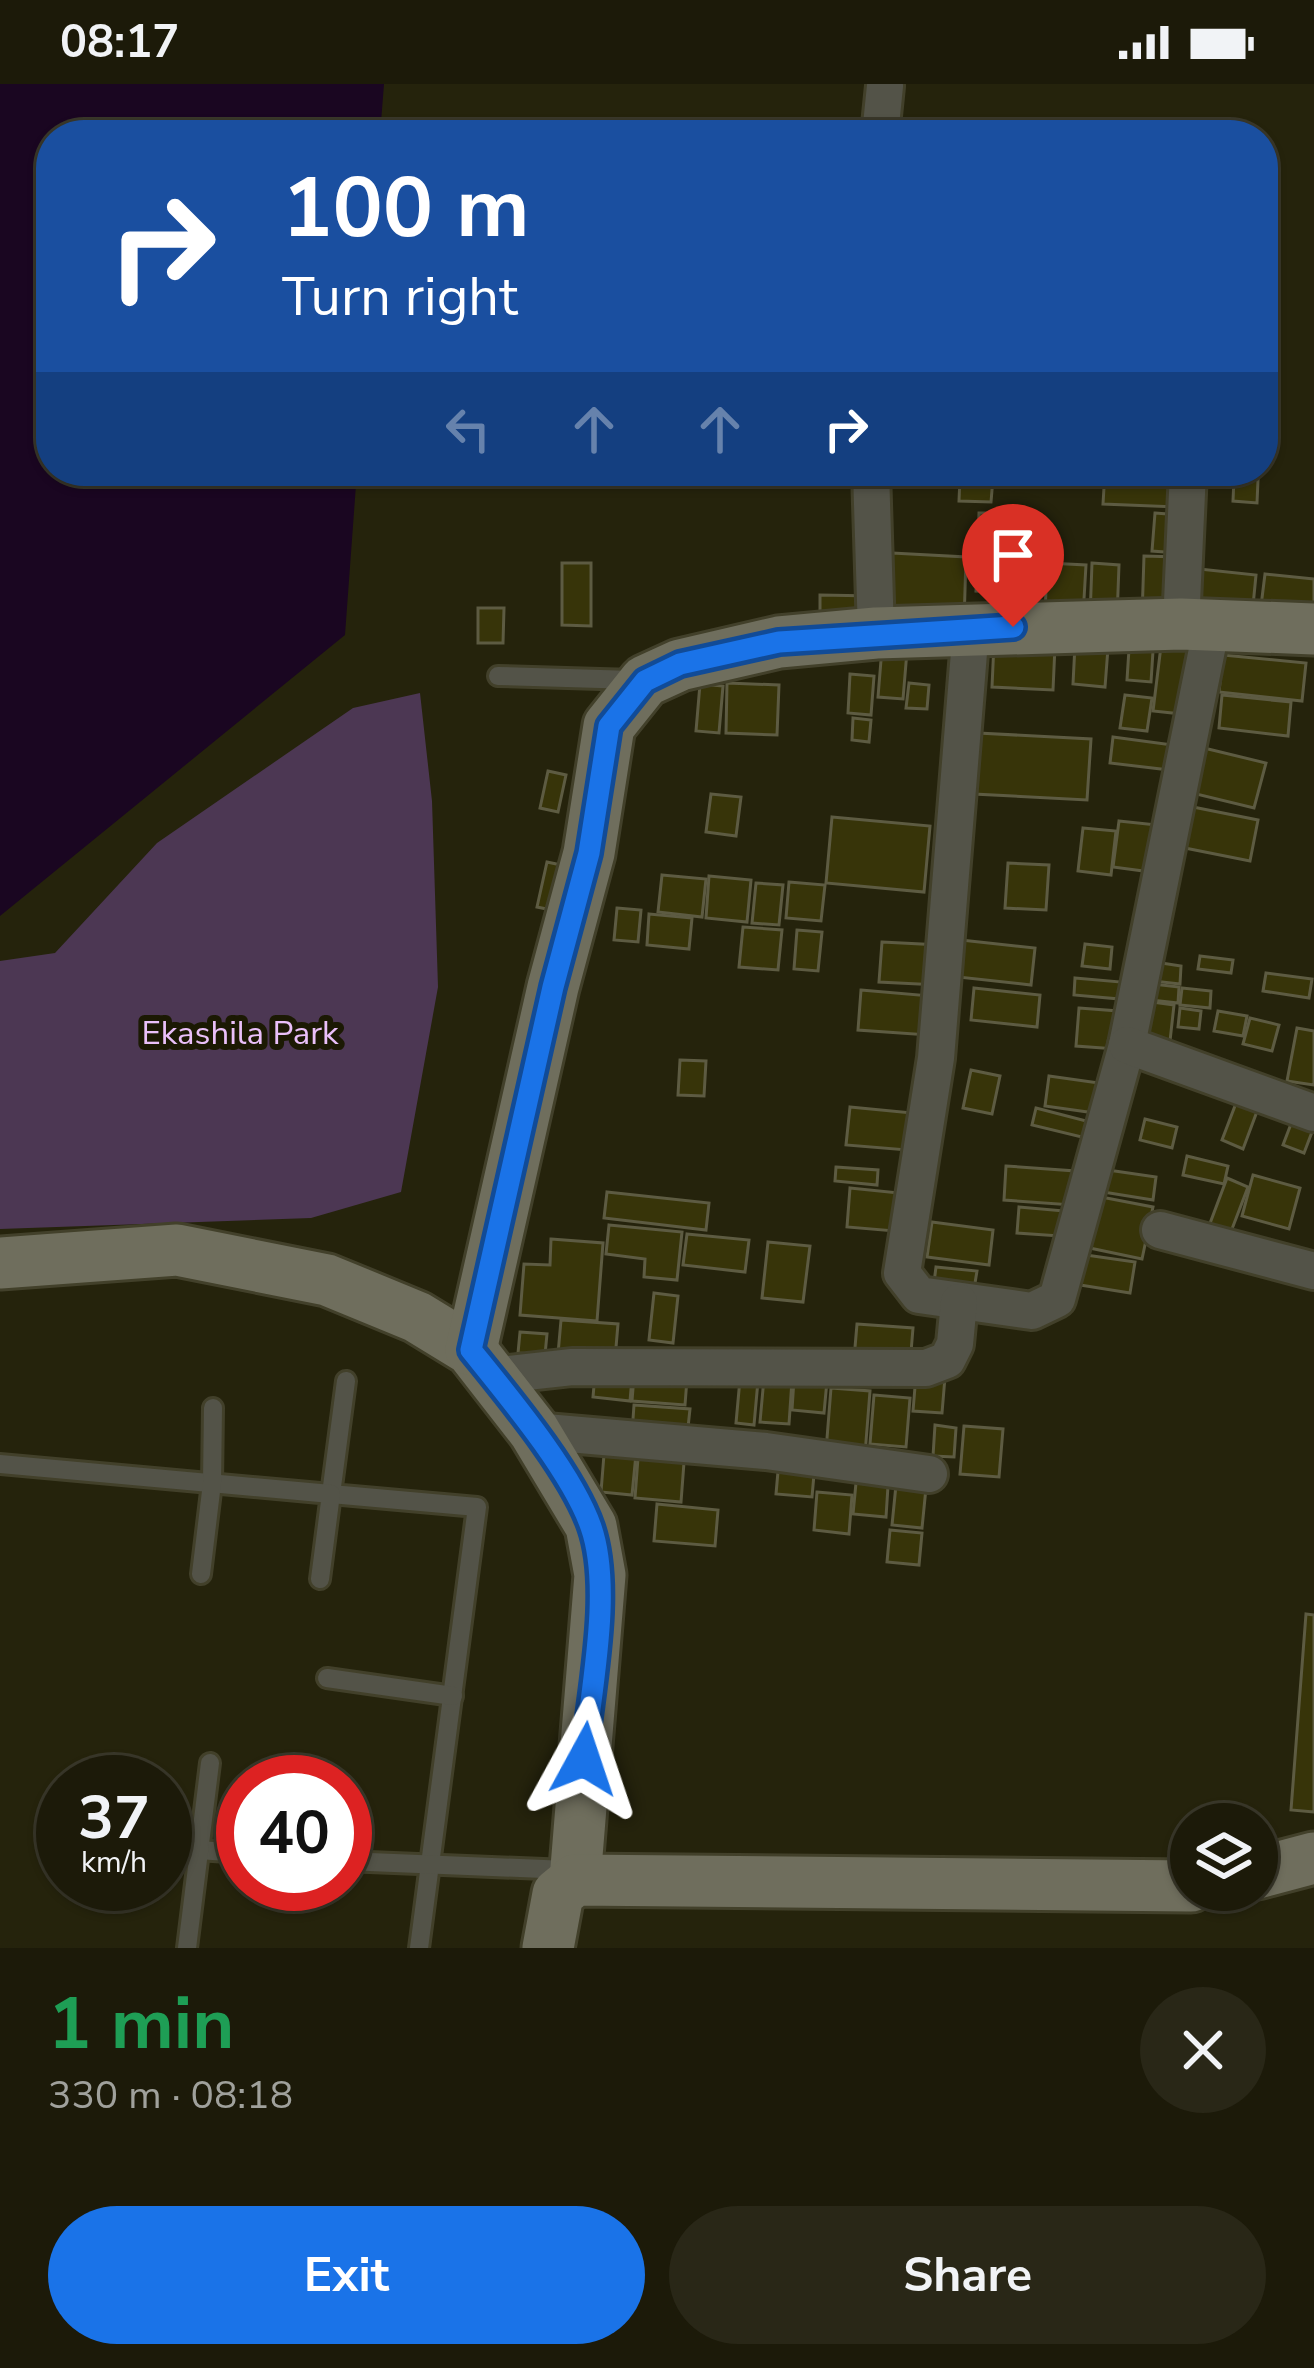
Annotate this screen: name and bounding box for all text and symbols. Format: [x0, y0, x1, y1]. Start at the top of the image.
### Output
text: 08:17 [60, 12, 179, 73]
text: 100 m [282, 151, 530, 266]
icon: right [84, 168, 240, 324]
text: Turn right [282, 260, 518, 334]
icon: left [435, 396, 501, 462]
icon: ahead [561, 396, 627, 462]
icon: ahead [687, 396, 753, 462]
icon: right [813, 396, 879, 462]
pin [962, 504, 1064, 627]
icon: arrive [980, 522, 1046, 588]
park label: Ekashila Park [142, 1011, 339, 1056]
position arrow [521, 1696, 647, 1822]
speed limit sign: 40 [216, 1755, 372, 1911]
text: 37 [78, 1777, 150, 1859]
map controls [1170, 1803, 1278, 1911]
button: layers [1170, 1803, 1278, 1911]
text: km/h [81, 1842, 147, 1883]
text: 1 min [48, 1975, 234, 2073]
button: close [1140, 1987, 1266, 2113]
text: 330 m · 08:18 [48, 2069, 293, 2122]
button: Exit [48, 2206, 645, 2344]
button: Share [669, 2206, 1266, 2344]

